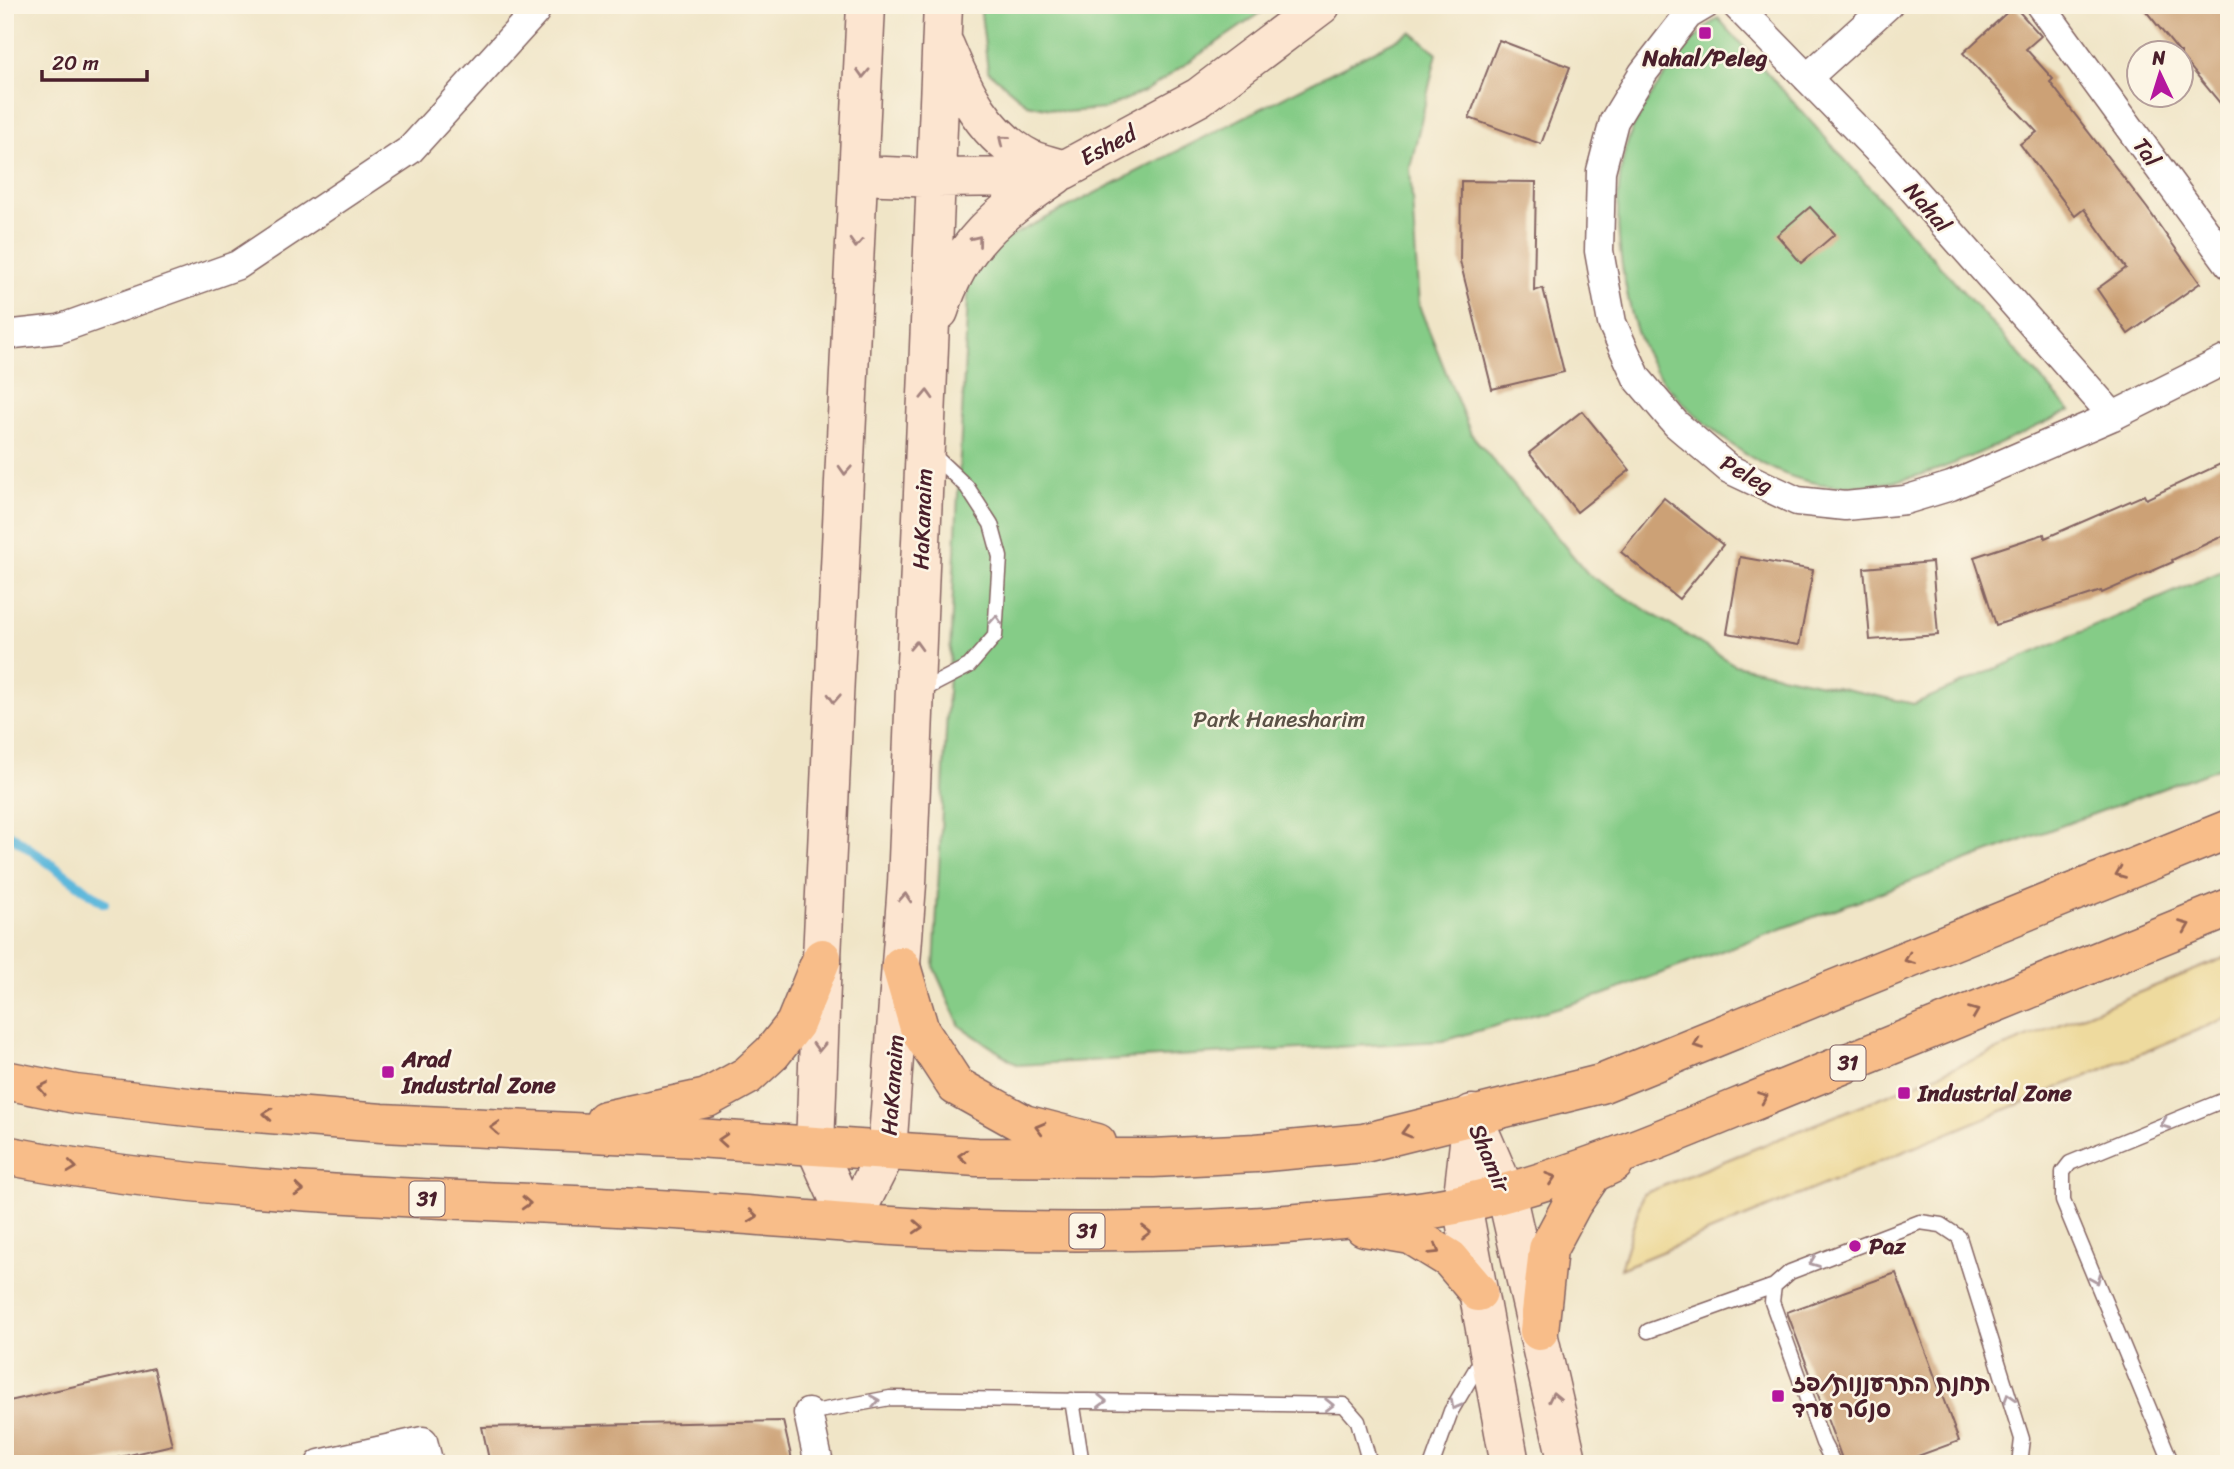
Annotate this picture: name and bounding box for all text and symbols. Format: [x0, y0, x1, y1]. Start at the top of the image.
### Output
marker: Nahal/Peleg [1697, 25, 1713, 41]
scale bar [42, 38, 147, 82]
place label: Nahal/Peleg [1642, 38, 1768, 79]
north arrow [2126, 38, 2196, 108]
text: N [2150, 41, 2167, 75]
text: 20 m [52, 44, 99, 82]
one-way arrow [856, 68, 871, 79]
street label: Eshed [1072, 113, 1146, 177]
street label: Tal [2122, 129, 2172, 176]
one-way arrow [999, 135, 1011, 148]
street label: Nahal [1893, 172, 1962, 243]
one-way arrow [968, 235, 981, 247]
one-way arrow [849, 238, 864, 249]
one-way arrow [919, 389, 935, 399]
street label: Peleg [1712, 443, 1781, 506]
one-way arrow [838, 465, 853, 476]
street label: HaKanaim [900, 468, 945, 570]
one-way arrow [988, 614, 1003, 625]
one-way arrow [909, 641, 924, 652]
one-way arrow [827, 692, 842, 703]
park label: Park Hanesharim [1193, 699, 1365, 740]
one-way arrow [2115, 865, 2127, 879]
one-way arrow [898, 892, 913, 903]
one-way arrow [2177, 920, 2190, 934]
one-way arrow [1904, 950, 1916, 964]
one-way arrow [1967, 1006, 1979, 1020]
street label: HaKanaim [869, 1033, 916, 1137]
one-way arrow [1693, 1036, 1706, 1050]
place label: Arad Industrial Zone [401, 1039, 556, 1106]
one-way arrow [811, 1042, 826, 1053]
road number: 31 [1830, 1046, 1866, 1080]
marker: Arad Industrial Zone [380, 1064, 396, 1080]
place label: Industrial Zone [1917, 1073, 2072, 1114]
one-way arrow [37, 1081, 49, 1096]
marker: Industrial Zone [1896, 1085, 1912, 1101]
one-way arrow [1757, 1092, 1769, 1106]
one-way arrow [263, 1107, 274, 1122]
one-way arrow [2160, 1116, 2173, 1130]
street label: Shamir [1457, 1117, 1523, 1201]
one-way arrow [490, 1121, 501, 1136]
one-way arrow [1034, 1122, 1046, 1136]
one-way arrow [1400, 1124, 1412, 1138]
one-way arrow [717, 1132, 728, 1147]
one-way arrow [957, 1149, 968, 1164]
one-way arrow [67, 1160, 78, 1175]
one-way arrow [1544, 1172, 1556, 1186]
one-way arrow [293, 1182, 304, 1197]
road number: 31 [410, 1182, 444, 1216]
one-way arrow [521, 1196, 532, 1211]
one-way arrow [748, 1208, 759, 1223]
road number: 31 [1070, 1214, 1104, 1248]
one-way arrow [913, 1220, 924, 1235]
one-way arrow [1141, 1224, 1151, 1240]
place label: Paz [1869, 1226, 1907, 1267]
marker: Paz [1847, 1238, 1863, 1254]
one-way arrow [1428, 1241, 1441, 1254]
one-way arrow [1808, 1254, 1820, 1268]
one-way arrow [2087, 1272, 2101, 1284]
place label: תחנת התרעננות/פז סנטר ערד [1792, 1363, 1991, 1430]
marker: תחנת התרעננות/פז סנטר ערד [1770, 1388, 1786, 1404]
one-way arrow [1547, 1391, 1562, 1403]
one-way arrow [2003, 1392, 2018, 1404]
one-way arrow [1097, 1393, 1108, 1409]
one-way arrow [869, 1394, 881, 1409]
one-way arrow [1325, 1397, 1335, 1413]
one-way arrow [1450, 1397, 1463, 1410]

